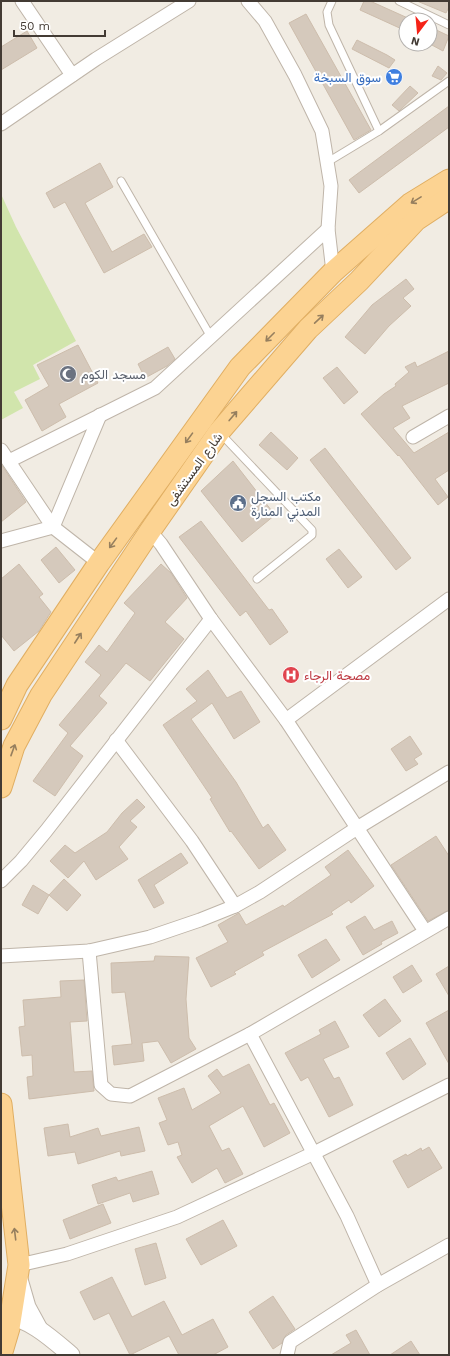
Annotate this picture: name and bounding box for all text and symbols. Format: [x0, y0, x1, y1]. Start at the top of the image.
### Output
scale bar [14, 12, 105, 38]
north arrow [398, 12, 438, 52]
text: 50 m [20, 19, 50, 33]
text: N [410, 34, 421, 49]
supermarket icon: سوق السبخة [384, 67, 404, 87]
place label: سوق السبخة [314, 70, 381, 86]
one-way arrow [410, 197, 422, 205]
one-way arrow [314, 314, 324, 324]
one-way arrow [265, 332, 275, 342]
mosque icon: مسجد الكوم [58, 364, 78, 384]
place label: مسجد الكوم [81, 367, 146, 383]
one-way arrow [229, 411, 238, 422]
street label: شارع المستشفى [163, 430, 227, 509]
one-way arrow [185, 432, 193, 443]
place label: مكتب السجل المدني المنارة [251, 489, 321, 522]
public building icon: مكتب السجل المدني المنارة [228, 493, 248, 513]
one-way arrow [109, 538, 117, 549]
one-way arrow [75, 632, 83, 644]
hospital icon: مصحة الرجاء [281, 665, 301, 685]
place label: مصحة الرجاء [304, 668, 370, 684]
one-way arrow [10, 744, 18, 756]
one-way arrow [11, 1228, 19, 1241]

